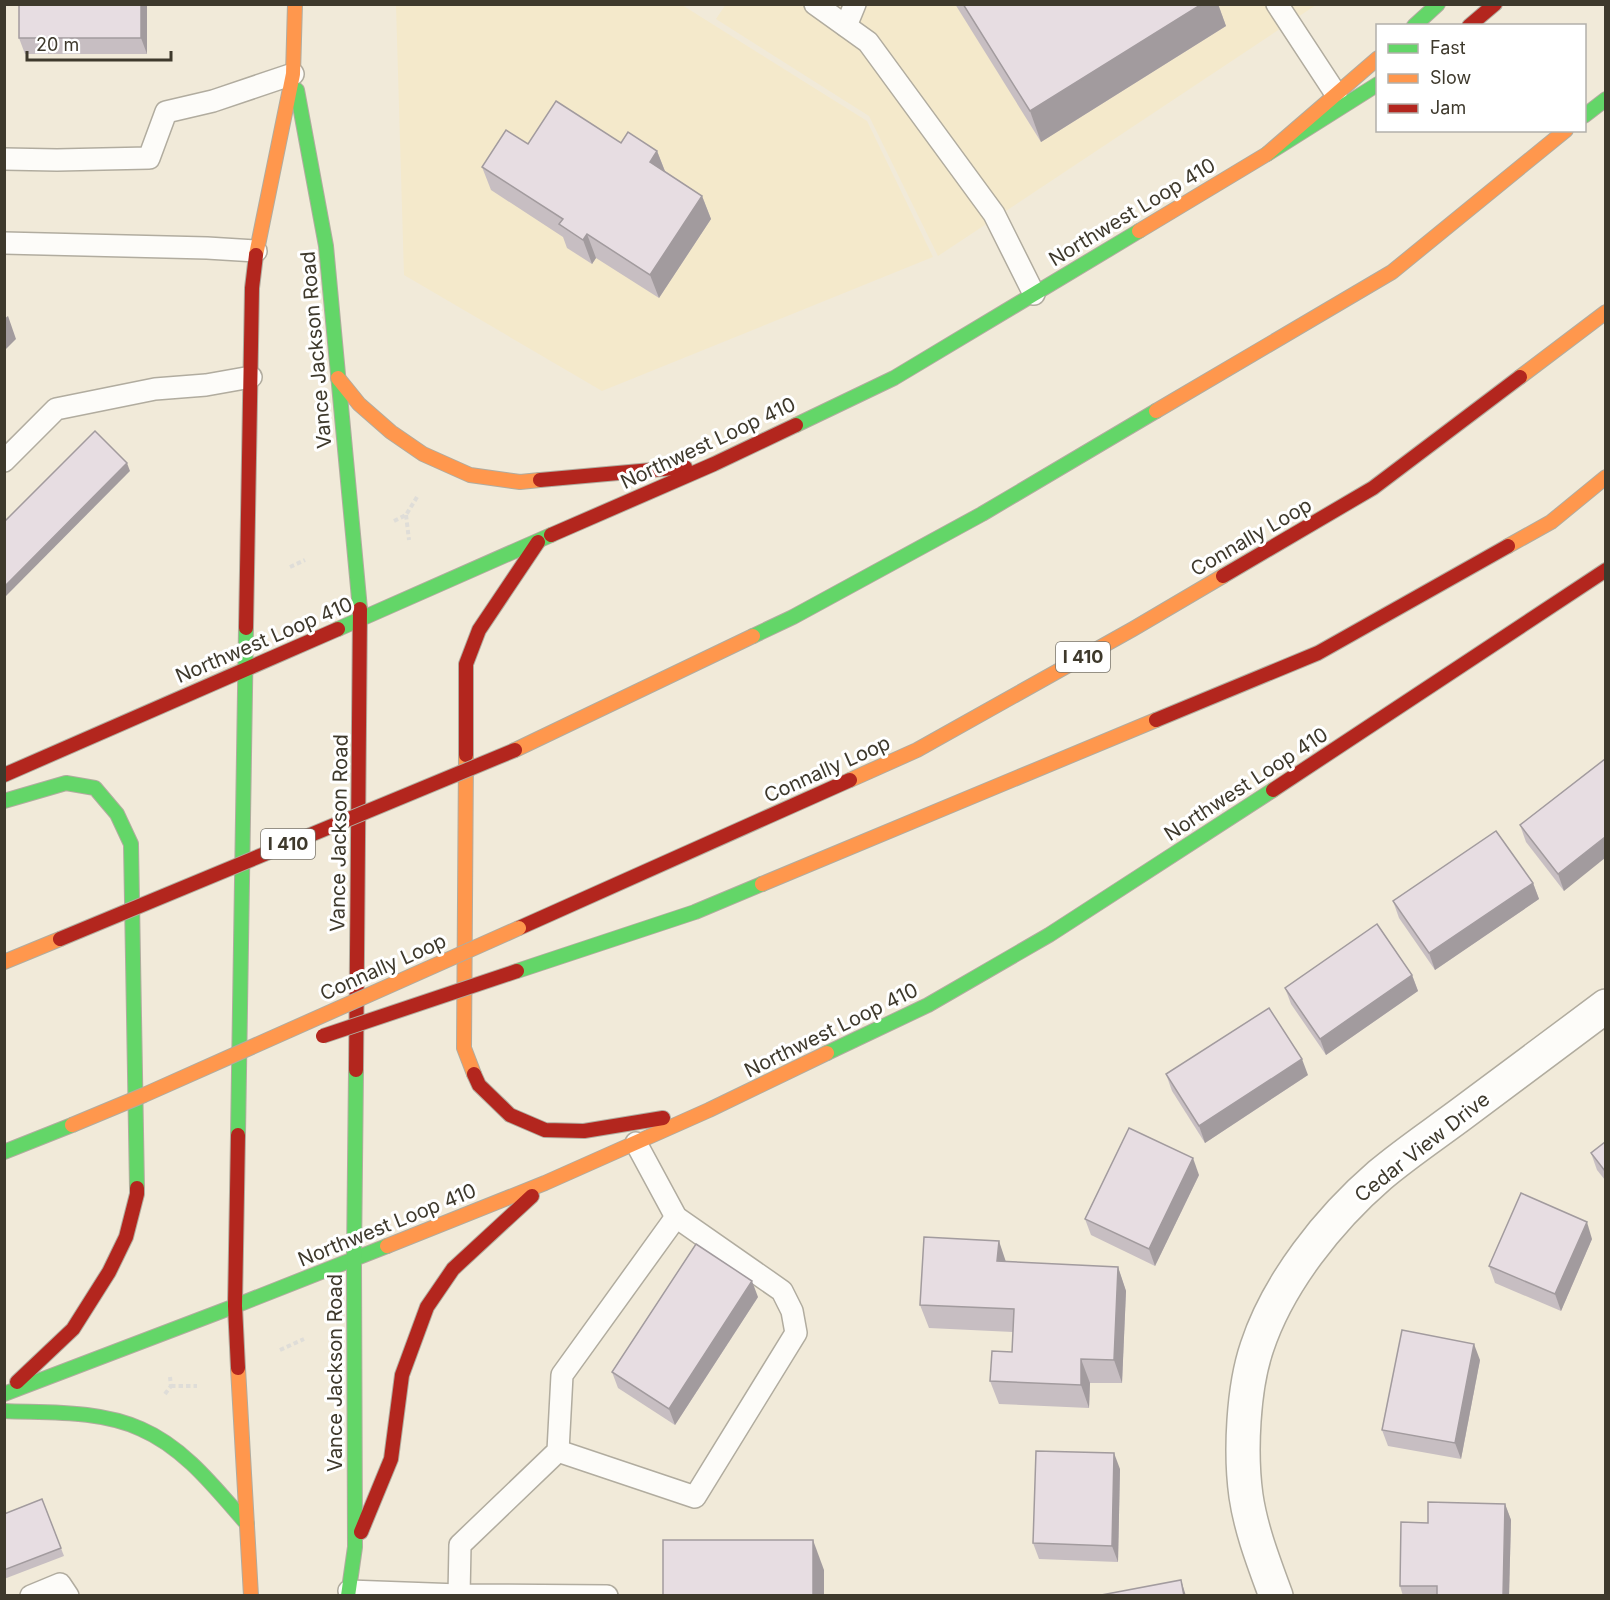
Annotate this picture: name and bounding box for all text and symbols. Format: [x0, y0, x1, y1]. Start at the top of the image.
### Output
scale bar [27, 24, 171, 62]
legend [1376, 24, 1586, 132]
text: 20 m [36, 34, 79, 55]
text: Fast [1430, 37, 1466, 58]
text: Slow [1430, 67, 1471, 88]
text: Jam [1430, 97, 1466, 118]
street label: Northwest Loop 410 [1044, 153, 1220, 271]
street label: Vance Jackson Road [295, 250, 337, 450]
street label: Northwest Loop 410 [617, 392, 799, 494]
street label: Connally Loop [1186, 493, 1316, 581]
street label: Northwest Loop 410 [172, 592, 356, 688]
road number: I 410 [1056, 642, 1110, 672]
street label: Northwest Loop 410 [1160, 722, 1332, 846]
street label: Connally Loop [760, 730, 894, 808]
street label: Vance Jackson Road [325, 734, 353, 932]
road number: I 410 [261, 829, 315, 859]
street label: Connally Loop [316, 928, 450, 1006]
street label: Northwest Loop 410 [740, 978, 922, 1082]
street label: Cedar View Drive [1350, 1087, 1494, 1207]
street label: Northwest Loop 410 [294, 1178, 480, 1272]
street label: Vance Jackson Road [323, 1274, 347, 1472]

